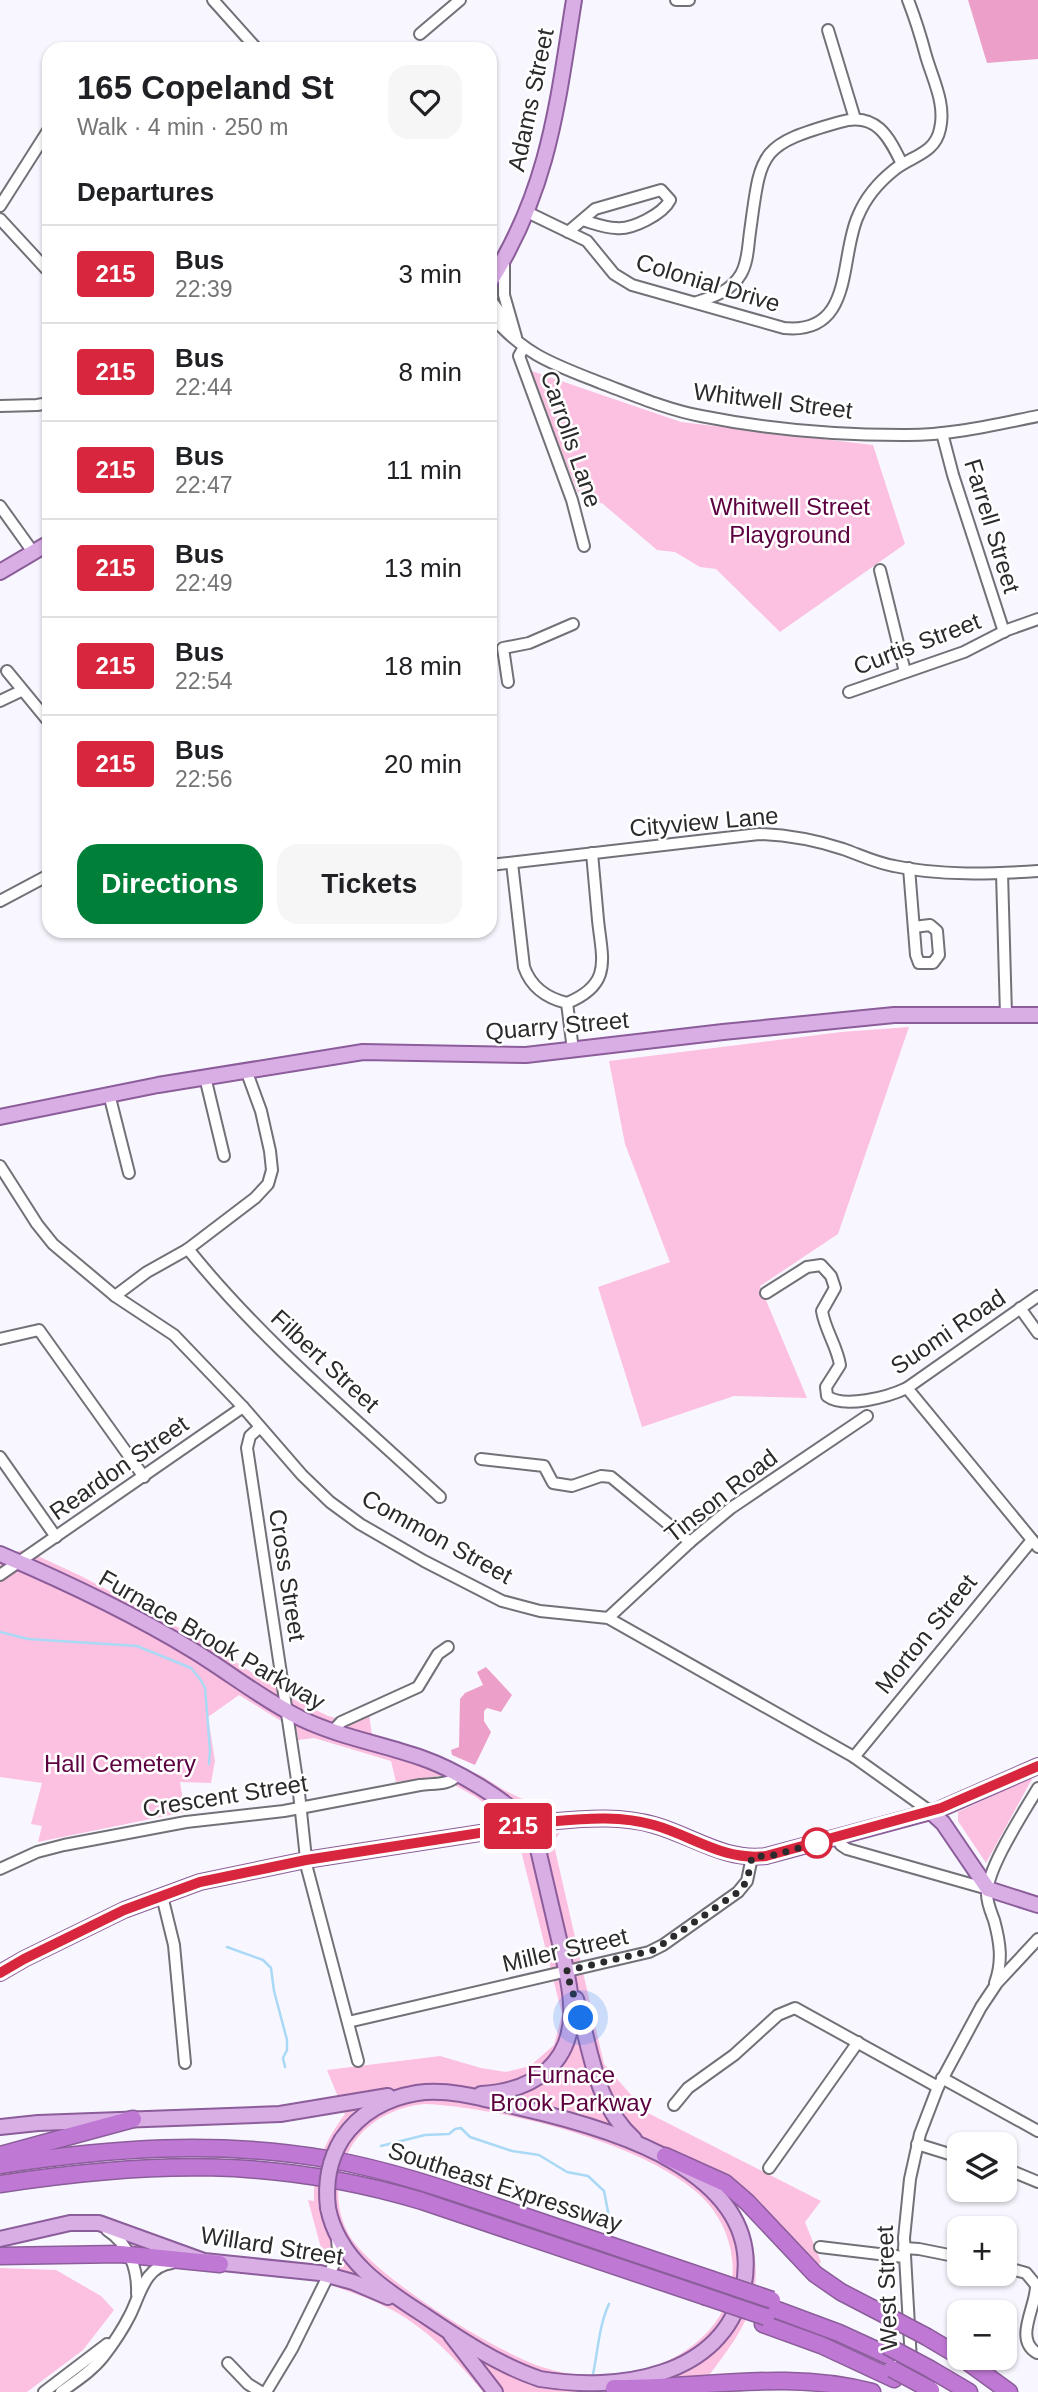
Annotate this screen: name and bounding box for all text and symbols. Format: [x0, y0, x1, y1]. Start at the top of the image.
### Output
street label: Adams Street [502, 26, 559, 174]
button: heart [388, 65, 462, 139]
text: 165 Copeland St [77, 69, 334, 106]
text: Walk · 4 min · 250 m [77, 114, 288, 140]
text: Departures [77, 177, 214, 207]
text: Bus [175, 245, 224, 275]
street label: Colonial Drive [633, 248, 784, 317]
text: 3 min [398, 259, 462, 289]
text: 215 [95, 260, 136, 287]
text: 22:39 [175, 276, 233, 302]
text: Bus [175, 343, 224, 373]
text: 8 min [398, 357, 462, 387]
text: 215 [95, 358, 136, 385]
street label: Carrolls Lane [535, 367, 607, 511]
text: 22:44 [175, 374, 233, 400]
street label: Whitwell Street [692, 377, 854, 424]
text: Bus [175, 441, 224, 471]
text: 11 min [386, 455, 462, 485]
text: 215 [95, 456, 136, 483]
street label: Farrell Street [959, 456, 1026, 596]
text: 22:47 [175, 472, 233, 498]
park label: Whitwell Street Playground [710, 493, 870, 548]
text: Bus [175, 539, 224, 569]
text: 13 min [384, 553, 462, 583]
text: 215 [95, 554, 136, 581]
text: 22:49 [175, 570, 233, 596]
street label: Curtis Street [850, 607, 984, 680]
text: Bus [175, 637, 224, 667]
text: 18 min [384, 651, 462, 681]
text: 215 [95, 652, 136, 679]
text: 22:54 [175, 668, 233, 694]
text: Bus [175, 735, 224, 765]
text: 20 min [384, 749, 462, 779]
text: 215 [95, 750, 136, 777]
text: 22:56 [175, 766, 233, 792]
street label: Cityview Lane [628, 802, 780, 841]
button: Directions [77, 844, 263, 924]
button: Tickets [277, 844, 462, 924]
street label: Quarry Street [484, 1006, 630, 1045]
street label: Suomi Road [885, 1283, 1010, 1380]
street label: Filbert Street [266, 1304, 385, 1418]
street label: Reardon Street [44, 1410, 193, 1525]
street label: Tinson Road [659, 1443, 782, 1548]
street label: Common Street [357, 1484, 518, 1589]
street label: Cross Street [264, 1507, 311, 1643]
street label: Furnace Brook Parkway [95, 1564, 330, 1715]
street label: Morton Street [869, 1568, 982, 1699]
park label: Hall Cemetery [44, 1750, 196, 1777]
street label: Crescent Street [140, 1769, 310, 1822]
line badge: 215 [478, 1803, 558, 1849]
text: 215 [498, 1812, 538, 1839]
unlabelled marker [802, 1828, 832, 1858]
street label: Miller Street [499, 1922, 631, 1977]
your location [563, 2000, 598, 2035]
park label: Furnace Brook Parkway [490, 2061, 652, 2116]
map controls [947, 2132, 1017, 2370]
button: layers [947, 2132, 1017, 2202]
street label: Southeast Expressway [385, 2136, 625, 2237]
button: + [947, 2216, 1017, 2286]
street label: Willard Street [199, 2221, 346, 2270]
street label: West Street [871, 2225, 902, 2351]
button: − [947, 2300, 1017, 2370]

